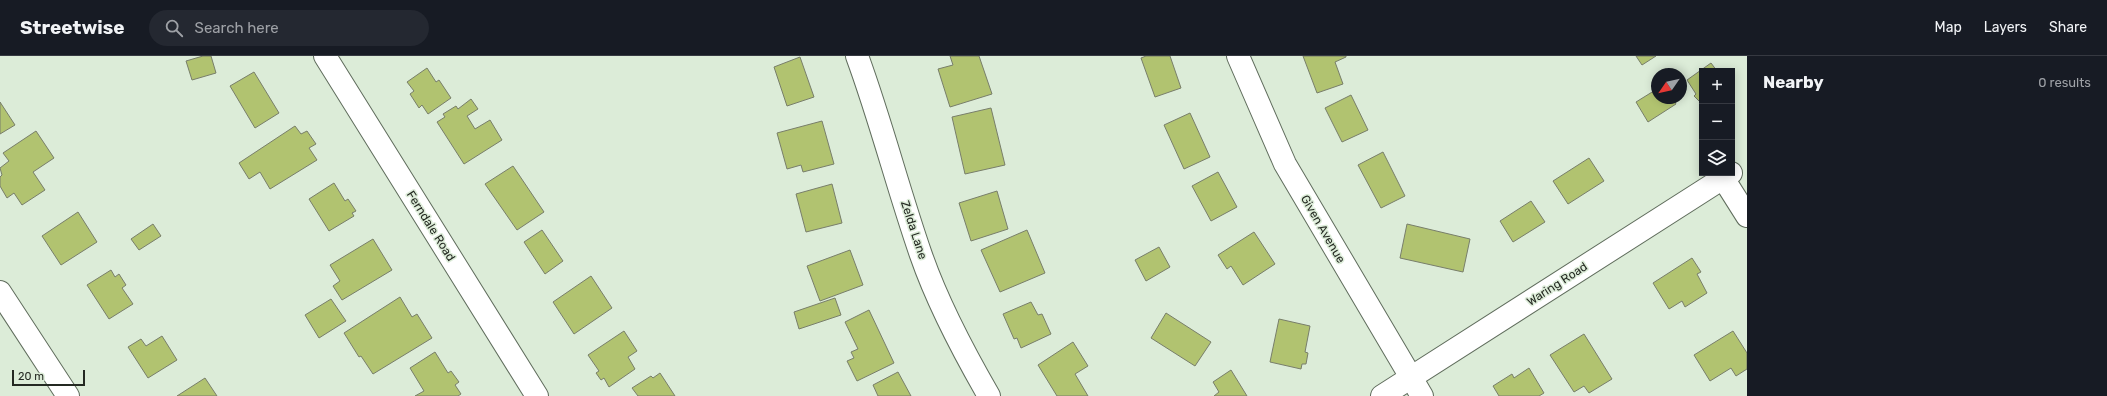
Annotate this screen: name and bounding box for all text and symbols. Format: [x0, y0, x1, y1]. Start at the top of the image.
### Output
search box [149, 10, 429, 46]
text: Streetwise [20, 16, 125, 39]
icon: search [163, 17, 185, 39]
text: Search here [195, 19, 279, 37]
text: Map [1935, 19, 1962, 36]
text: Layers [1984, 19, 2027, 36]
text: Share [2049, 19, 2087, 36]
north arrow [1651, 68, 1687, 104]
map controls [1699, 68, 1735, 176]
button: + [1699, 68, 1735, 104]
text: Nearby [1763, 72, 1824, 92]
text: 0 results [2038, 75, 2091, 90]
button: − [1699, 104, 1735, 140]
button: layers [1699, 140, 1735, 176]
street label: Ferndale Road [404, 188, 458, 264]
street label: Given Avenue [1298, 193, 1348, 266]
street label: Zelda Lane [898, 199, 930, 261]
street label: Waring Road [1524, 259, 1590, 309]
scale bar [12, 368, 85, 387]
text: 20 m [18, 370, 44, 383]

